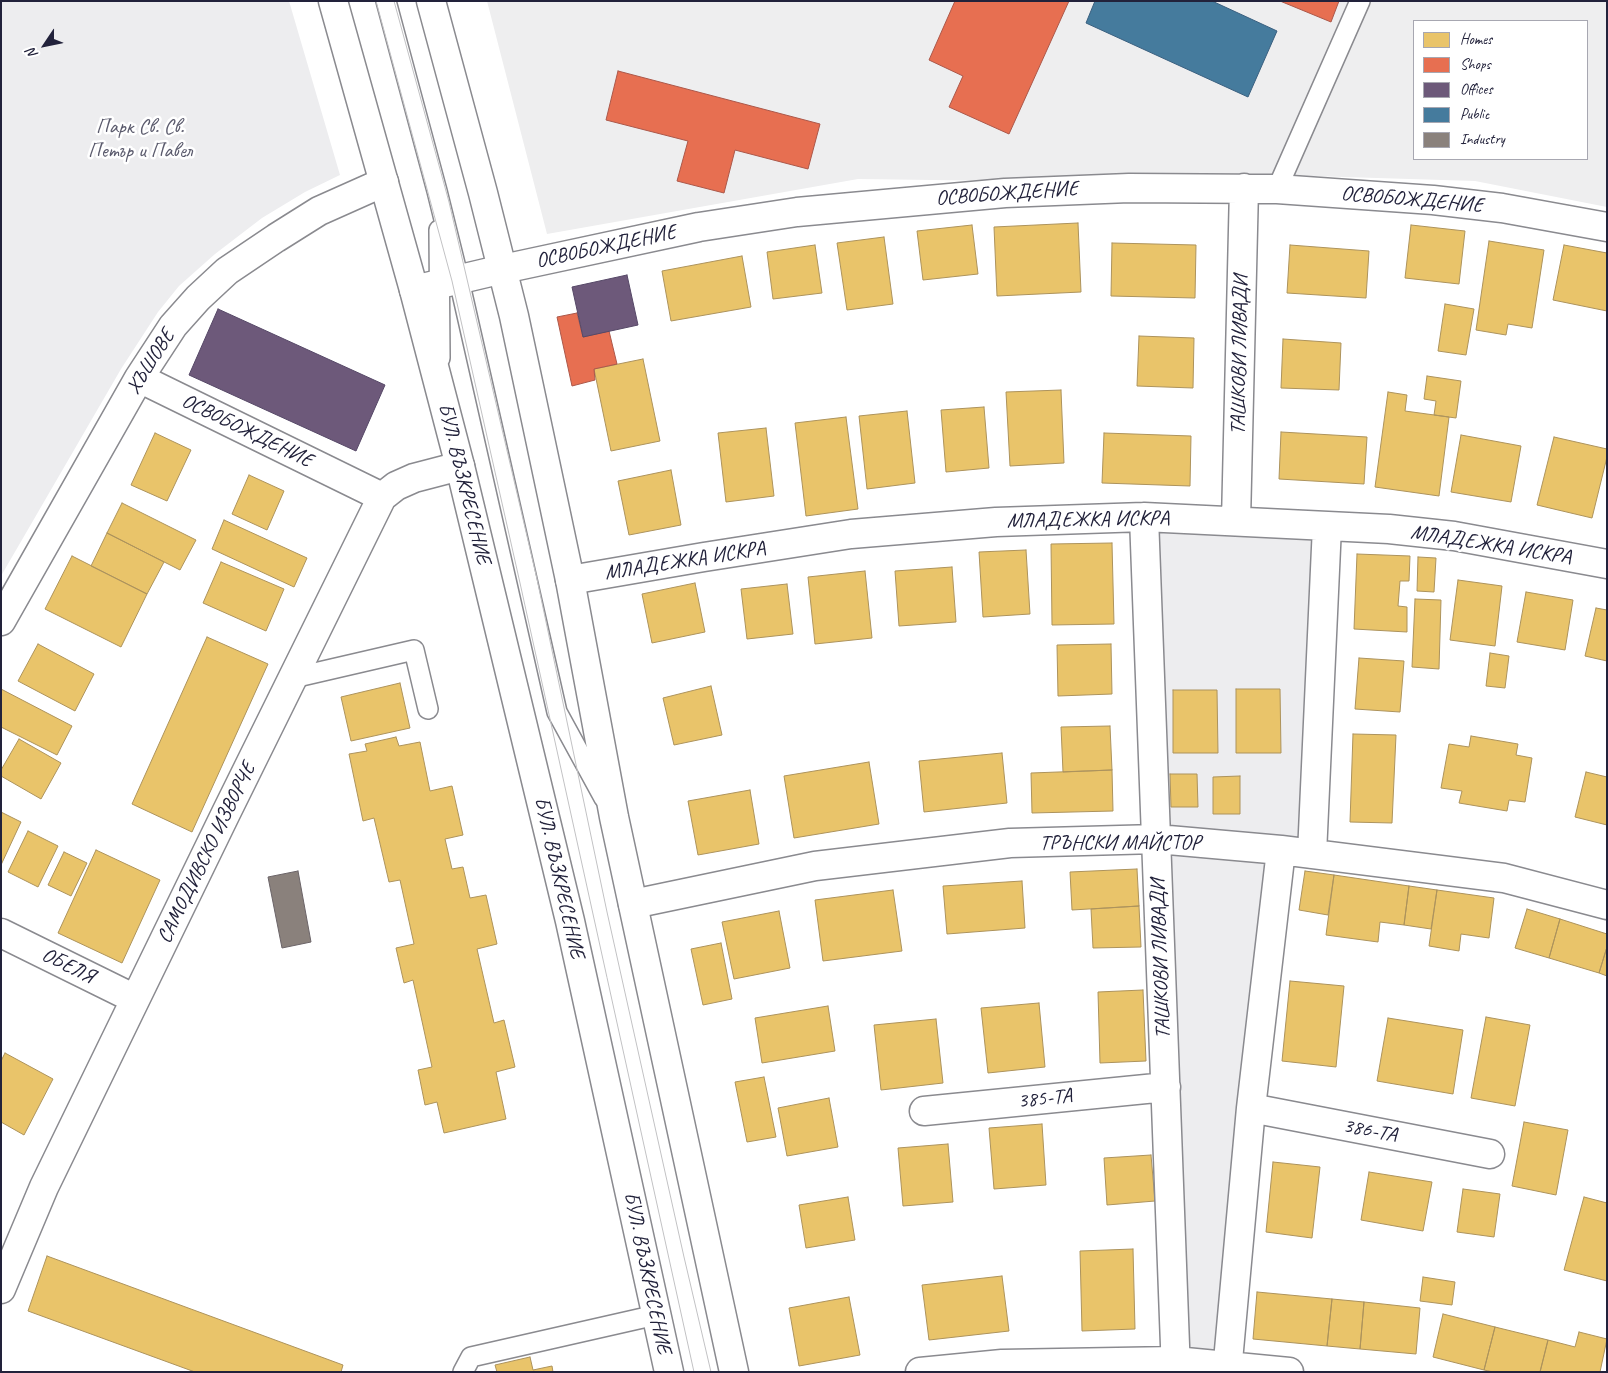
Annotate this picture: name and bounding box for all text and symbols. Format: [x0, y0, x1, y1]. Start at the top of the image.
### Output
north arrow [20, 20, 70, 70]
legend [1413, 20, 1588, 160]
text: Homes [1460, 30, 1492, 49]
text: N [23, 45, 42, 62]
text: Shops [1460, 55, 1491, 74]
text: Offices [1460, 80, 1493, 99]
text: Public [1460, 105, 1489, 124]
park label: Парк Св. Св. Петър и Павел [88, 114, 192, 164]
text: Industry [1460, 130, 1505, 149]
street label: ОСВОБОЖДЕНИЕ [935, 176, 1079, 212]
street label: ОСВОБОЖДЕНИЕ [1340, 181, 1484, 219]
street label: ОСВОБОЖДЕНИЕ [534, 220, 678, 274]
street label: ТАШКОВИ ЛИВАДИ [1226, 275, 1254, 435]
street label: ХЪШОВЕ [121, 325, 181, 399]
street label: ОСВОБОЖДЕНИЕ [177, 388, 317, 474]
street label: БУЛ. ВЪЗКРЕСЕНИЕ [432, 401, 496, 567]
street label: МЛАДЕЖКА ИСКРА [1007, 506, 1169, 534]
street label: МЛАДЕЖКА ИСКРА [1409, 520, 1573, 570]
street label: МЛАДЕЖКА ИСКРА [603, 536, 767, 586]
street label: САМОДИВСКО ИЗВОРЧЕ [152, 759, 262, 947]
street label: БУЛ. ВЪЗКРЕСЕНИЕ [528, 795, 590, 961]
street label: ТРЪНСКИ МАЙСТОР [1039, 830, 1201, 856]
street label: ТАШКОВИ ЛИВАДИ [1146, 879, 1176, 1039]
street label: ОБЕЛЯ [37, 942, 99, 990]
street label: 385-ТА [1017, 1084, 1073, 1114]
street label: 386-ТА [1341, 1113, 1399, 1149]
street label: БУЛ. ВЪЗКРЕСЕНИЕ [618, 1190, 676, 1356]

